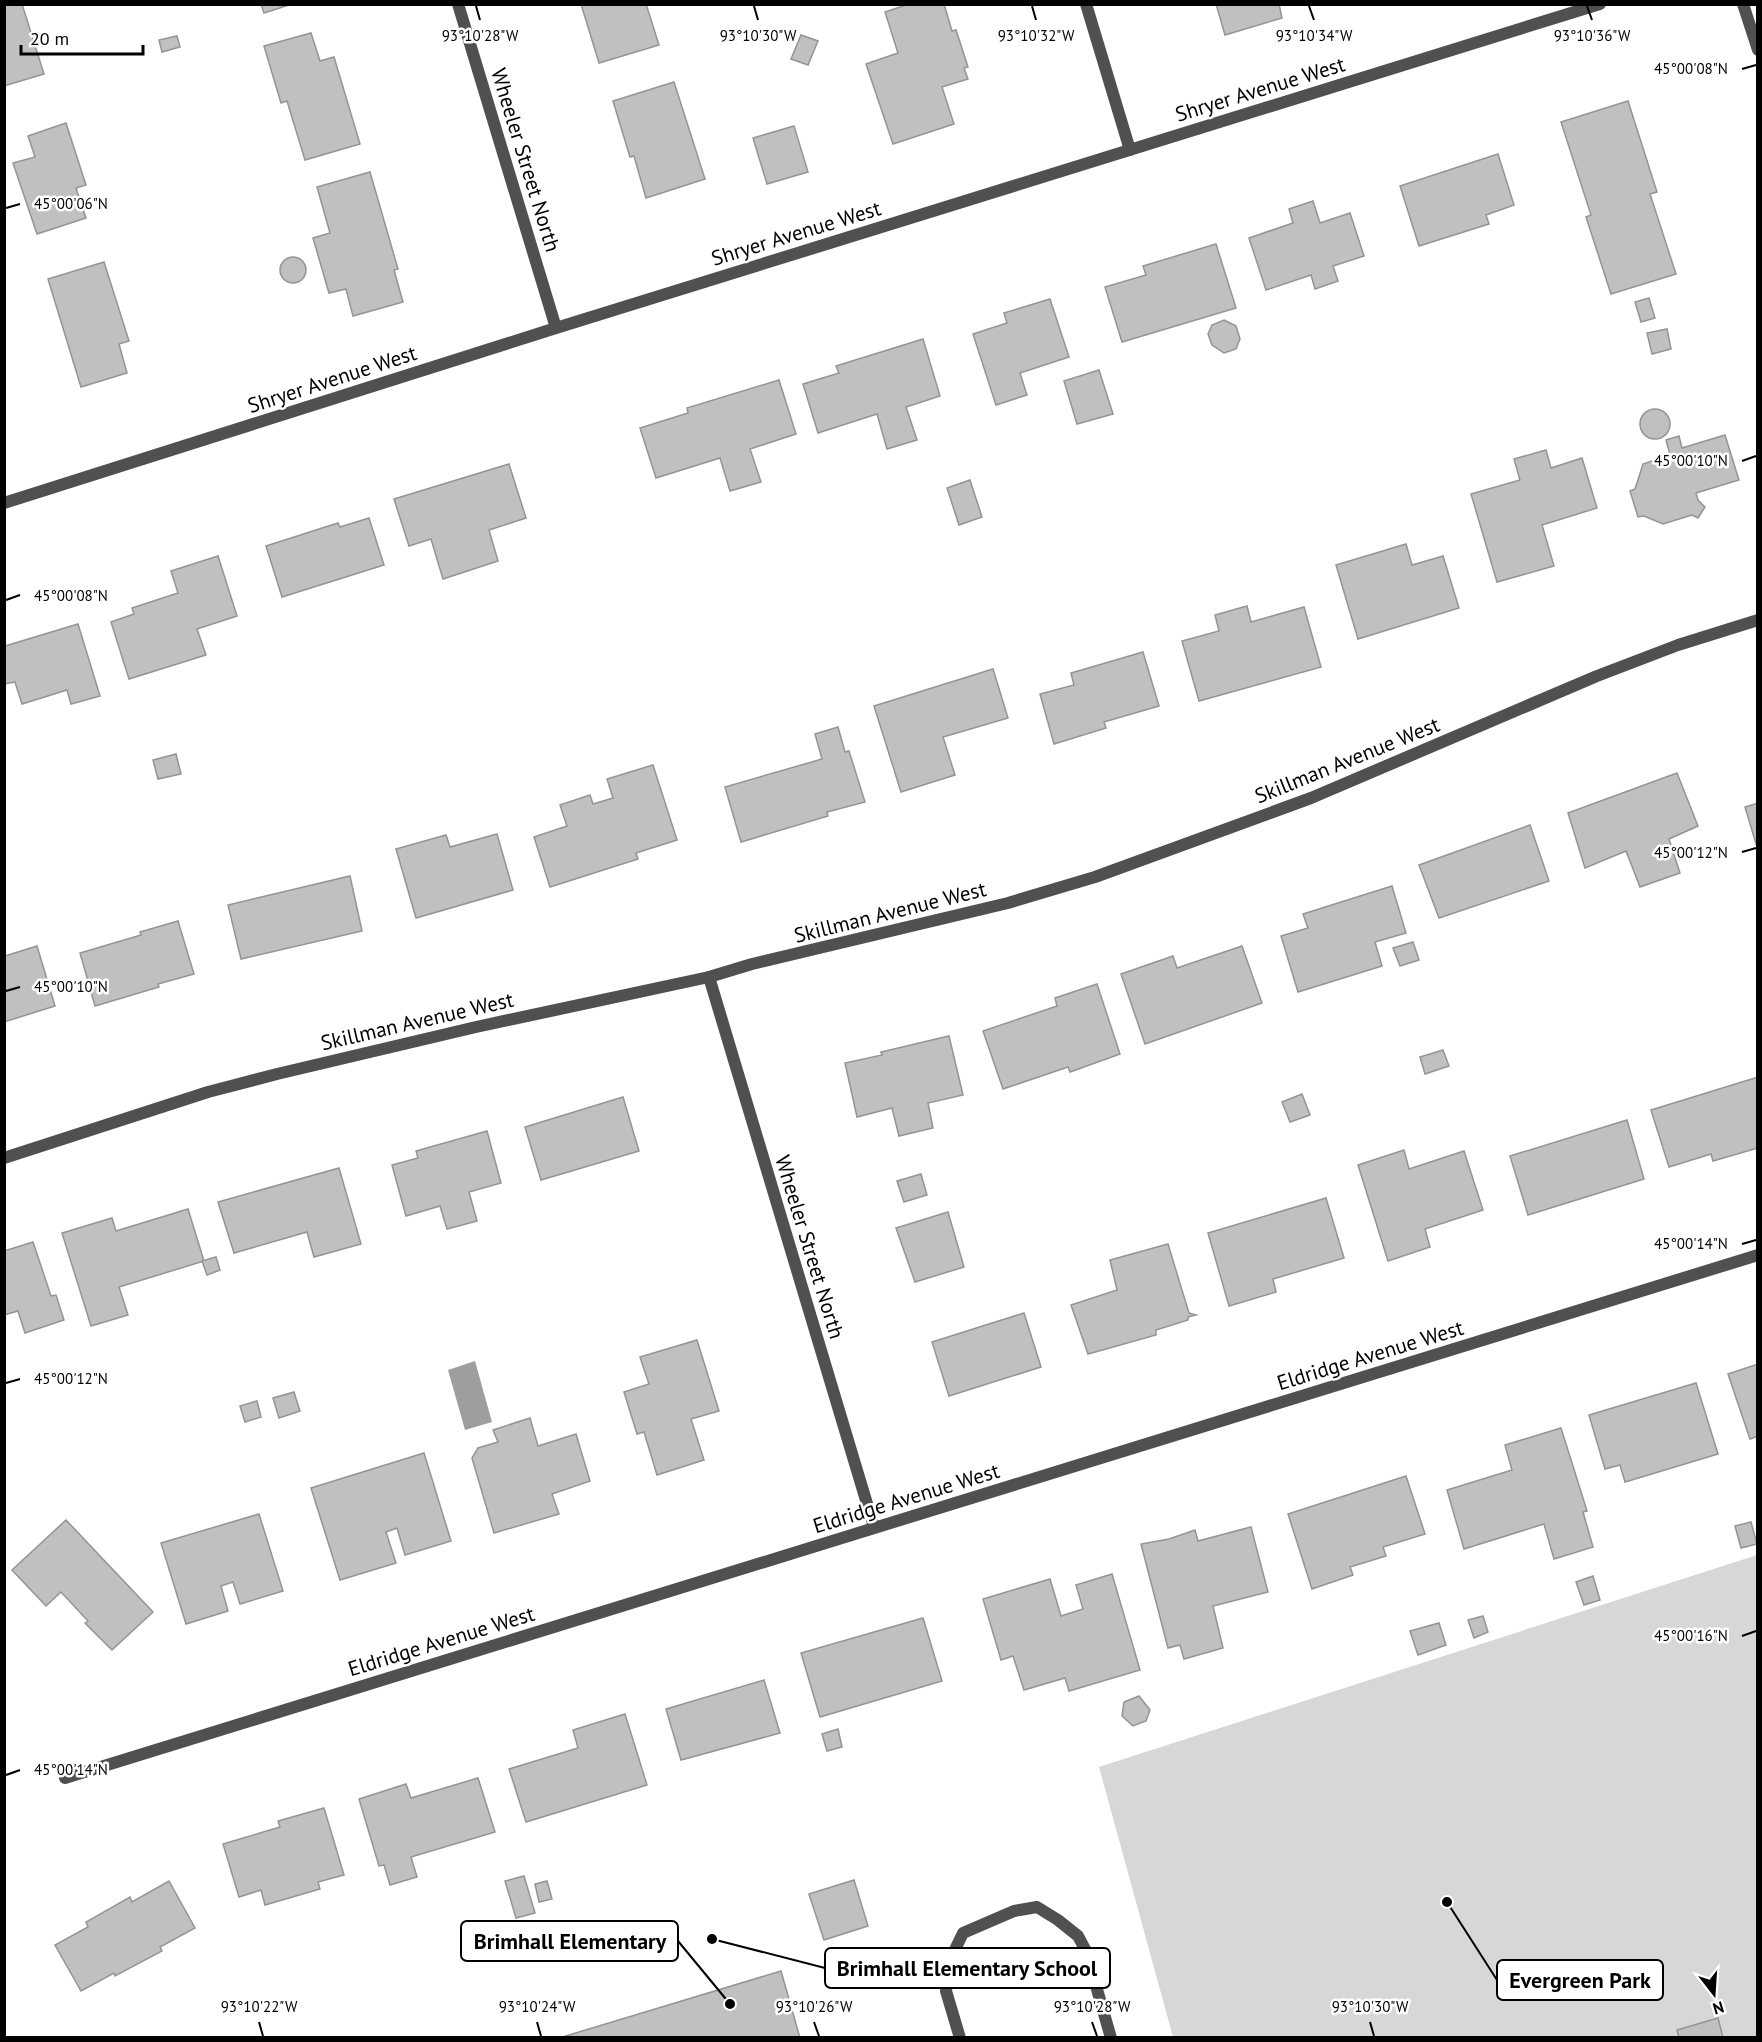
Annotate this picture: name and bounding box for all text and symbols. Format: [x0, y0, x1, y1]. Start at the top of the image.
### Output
scale bar [21, 18, 142, 56]
text: 93°10'28"W [442, 26, 519, 45]
text: 93°10'30"W [720, 26, 797, 45]
text: 93°10'32"W [998, 26, 1075, 45]
text: 93°10'34"W [1276, 26, 1353, 45]
text: 93°10'36"W [1554, 26, 1631, 45]
text: 20 m [30, 27, 69, 50]
street label: Shryer Avenue West [1172, 50, 1348, 128]
text: 45°00'08"N [1654, 59, 1728, 78]
street label: Wheeler Street North [485, 65, 567, 255]
text: 45°00'06"N [34, 194, 108, 213]
street label: Shryer Avenue West [708, 194, 884, 272]
street label: Shryer Avenue West [244, 339, 420, 419]
text: 45°00'10"N [1654, 451, 1728, 470]
text: 45°00'08"N [34, 586, 108, 605]
street label: Skillman Avenue West [1251, 711, 1443, 809]
text: 45°00'12"N [1654, 843, 1728, 862]
street label: Skillman Avenue West [791, 875, 989, 949]
text: 45°00'10"N [34, 977, 108, 996]
street label: Skillman Avenue West [318, 986, 516, 1056]
street label: Wheeler Street North [769, 1152, 851, 1342]
text: 45°00'14"N [1654, 1234, 1728, 1253]
street label: Eldridge Avenue West [1274, 1314, 1466, 1396]
text: 45°00'12"N [34, 1369, 108, 1388]
street label: Eldridge Avenue West [810, 1457, 1002, 1539]
street label: Eldridge Avenue West [345, 1600, 537, 1682]
text: 45°00'16"N [1654, 1626, 1728, 1645]
text: 45°00'14"N [34, 1760, 108, 1779]
callout: Brimhall Elementary [461, 1921, 678, 1961]
text: Brimhall Elementary [474, 1927, 667, 1955]
callout: Brimhall Elementary School [825, 1948, 1110, 1988]
text: Brimhall Elementary School [837, 1954, 1098, 1982]
callout: Evergreen Park [1497, 1960, 1663, 2000]
north arrow [1684, 1964, 1744, 2024]
text: Evergreen Park [1509, 1966, 1651, 1994]
text: 93°10'22"W [221, 1997, 298, 2016]
text: 93°10'24"W [499, 1997, 576, 2016]
text: 93°10'26"W [776, 1997, 853, 2016]
text: 93°10'28"W [1054, 1997, 1131, 2016]
text: 93°10'30"W [1332, 1997, 1409, 2016]
text: N [1710, 1997, 1726, 2019]

